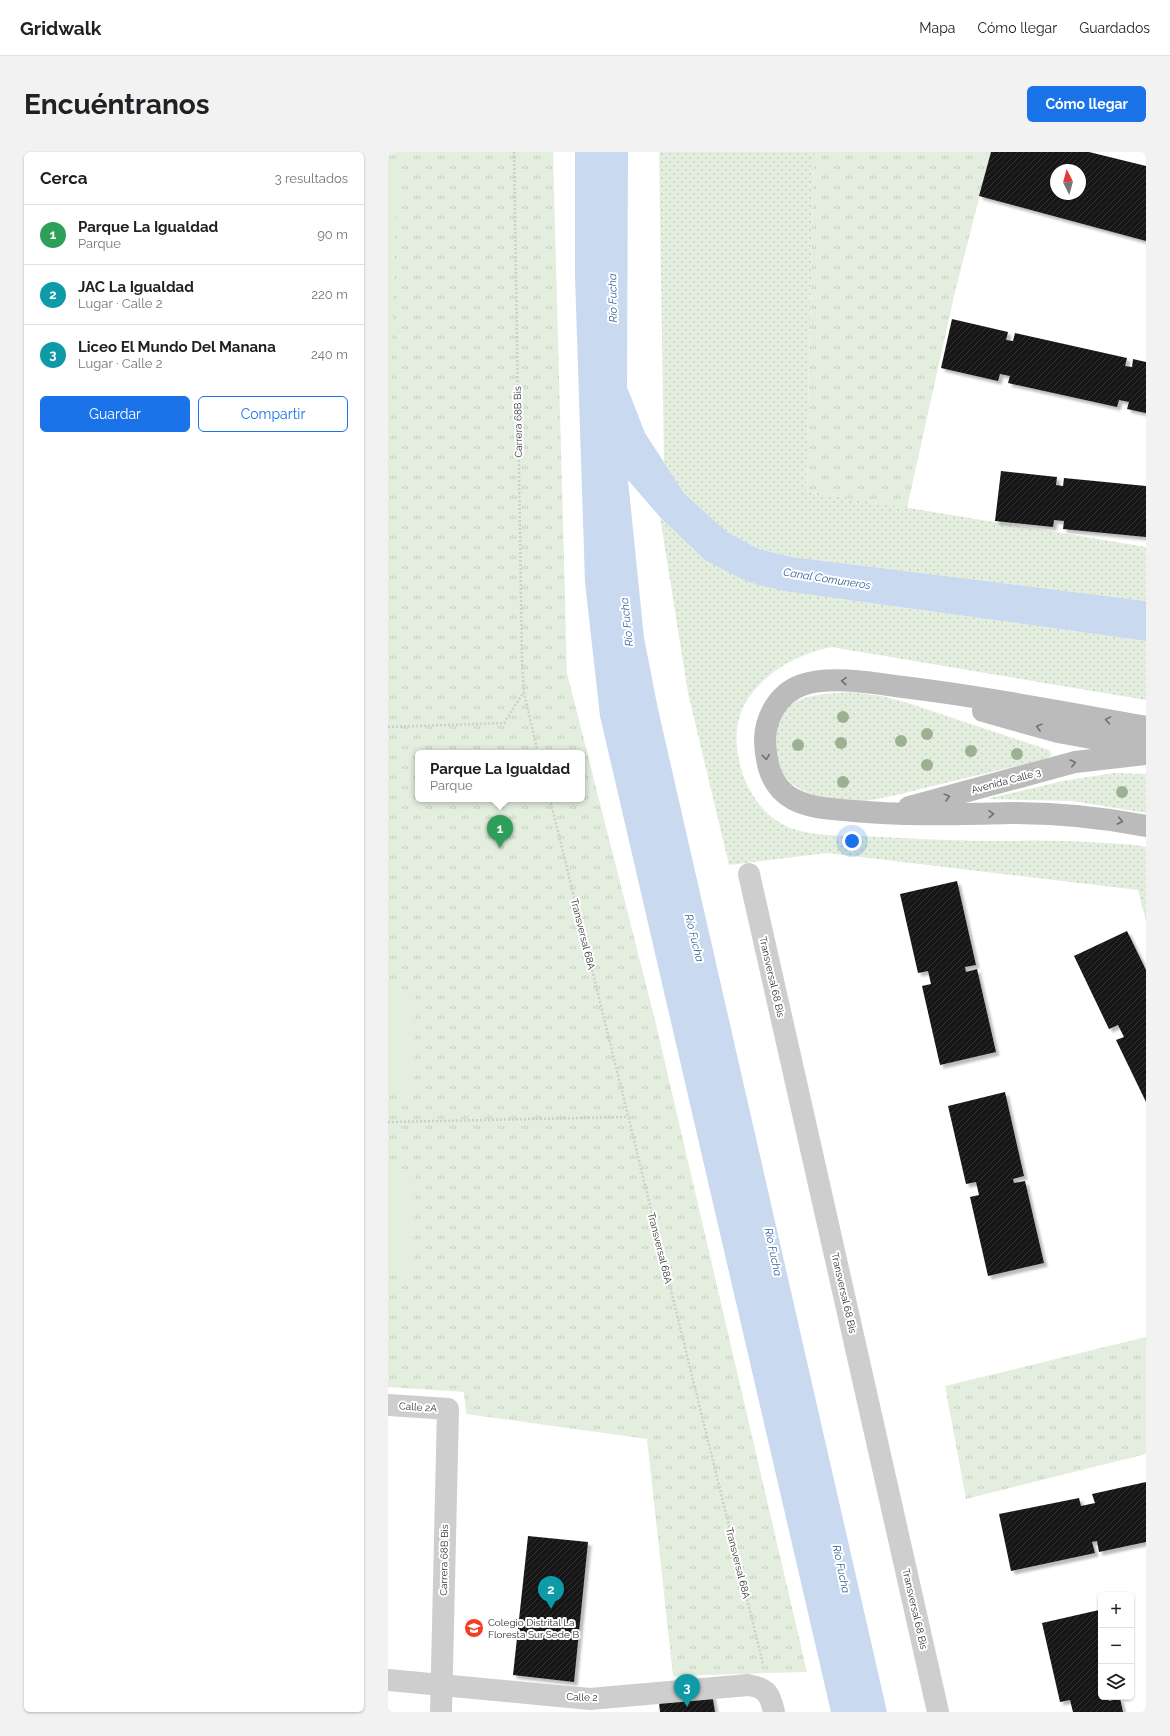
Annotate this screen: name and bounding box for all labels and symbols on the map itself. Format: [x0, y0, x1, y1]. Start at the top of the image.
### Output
north arrow [1050, 164, 1086, 200]
water label: Río Fucha [606, 273, 620, 323]
street label: Carrera 68B Bis [512, 386, 524, 458]
water label: Canal Comuneros [782, 566, 872, 592]
water label: Río Fucha [618, 597, 636, 647]
one-way arrow [841, 677, 847, 686]
one-way arrow [1104, 717, 1111, 725]
one-way arrow [1036, 723, 1042, 731]
one-way arrow [762, 754, 771, 760]
one-way arrow [1069, 760, 1076, 768]
street label: Avenida Calle 3 [970, 766, 1042, 796]
one-way arrow [943, 793, 950, 802]
one-way arrow [988, 809, 994, 818]
pin: 1 [487, 815, 513, 848]
one-way arrow [1117, 816, 1123, 824]
your location [842, 831, 862, 851]
street label: Transversal 68A [569, 897, 597, 971]
water label: Río Fucha [682, 913, 706, 964]
street label: Transversal 68 Bis [757, 935, 787, 1019]
street label: Transversal 68A [646, 1211, 674, 1285]
water label: Río Fucha [762, 1227, 785, 1278]
street label: Transversal 68 Bis [829, 1251, 859, 1335]
street label: Calle 2A [399, 1400, 438, 1414]
street label: Carrera 68B Bis [438, 1524, 450, 1596]
street label: Transversal 68A [724, 1526, 752, 1600]
water label: Río Fucha [830, 1544, 853, 1595]
street label: Transversal 68 Bis [900, 1567, 930, 1651]
pin: 2 [538, 1576, 564, 1609]
school or university icon: Colegio Distrital La Floresta Sur Sede B [463, 1617, 485, 1639]
place label: Colegio Distrital La Floresta Sur Sede B [488, 1617, 579, 1640]
pin: 3 [674, 1674, 700, 1707]
street label: Calle 2 [566, 1691, 598, 1703]

